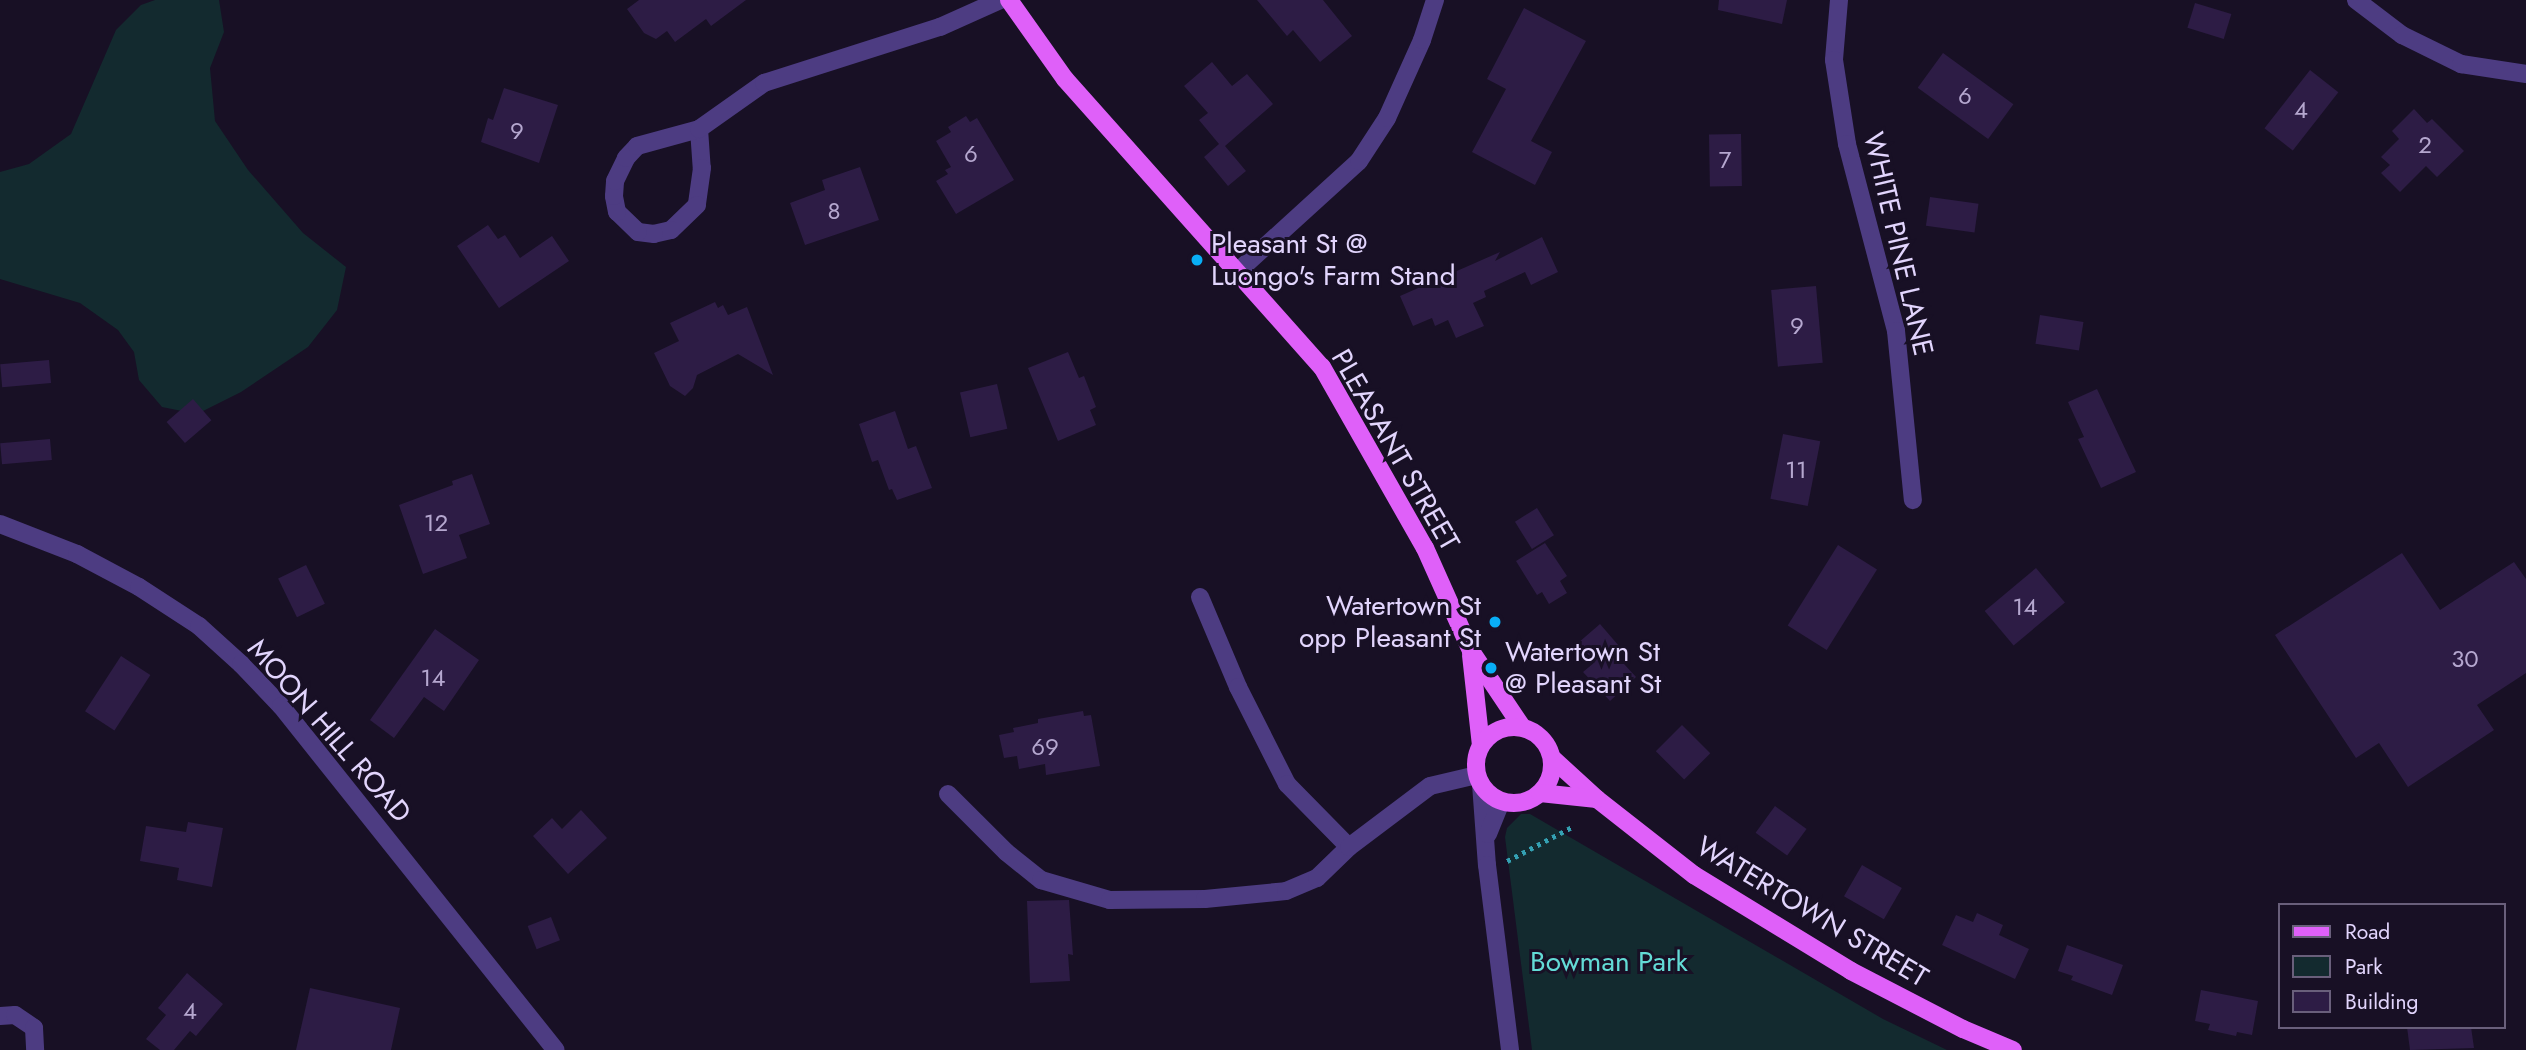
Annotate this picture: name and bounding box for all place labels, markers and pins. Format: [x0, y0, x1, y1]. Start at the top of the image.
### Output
place label: Pleasant St @ Luongo's Farm Stand [1211, 227, 1456, 293]
marker: Pleasant St @ Luongo's Farm Stand [1189, 252, 1205, 268]
place label: Watertown St opp Pleasant St [1299, 589, 1481, 655]
marker: Watertown St opp Pleasant St [1487, 614, 1503, 630]
place label: Watertown St @ Pleasant St [1505, 635, 1661, 701]
marker: Watertown St @ Pleasant St [1483, 660, 1499, 676]

